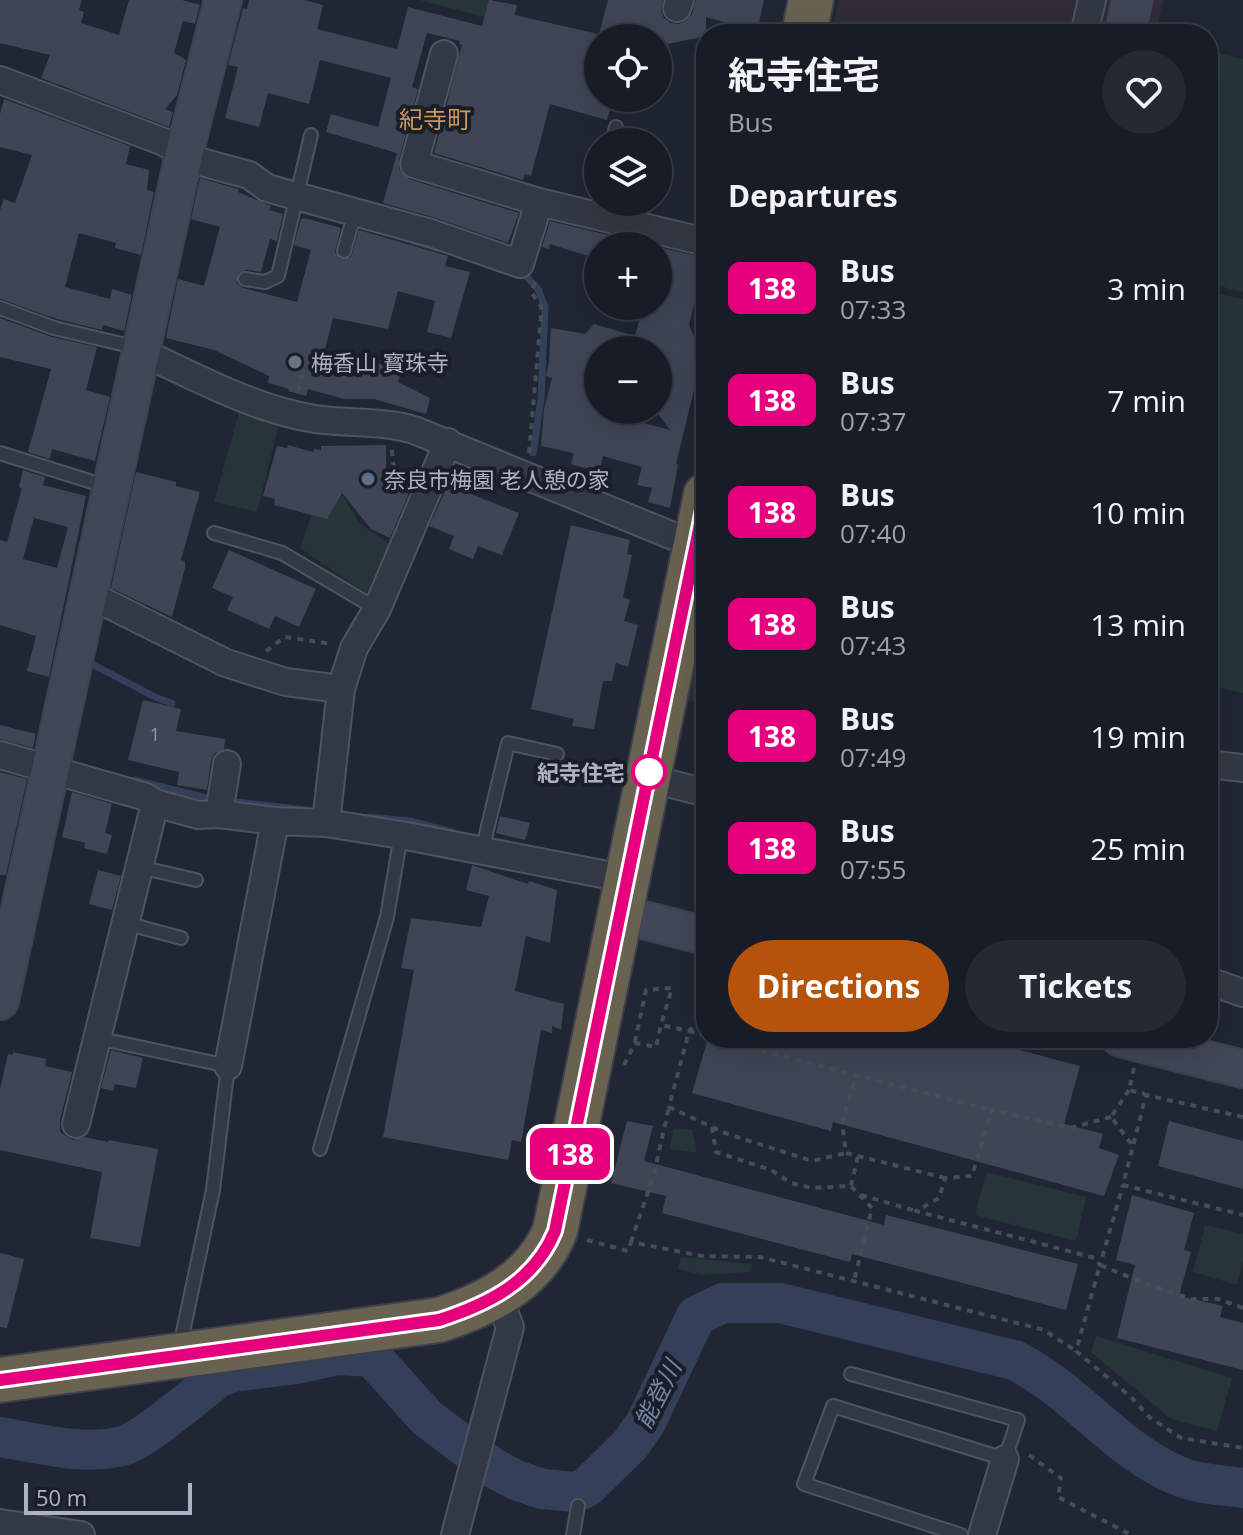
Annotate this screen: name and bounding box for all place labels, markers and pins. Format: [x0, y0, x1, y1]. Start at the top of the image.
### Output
place label: 梅香山 寳珠寺 [311, 347, 449, 377]
marker: 梅香山 寳珠寺 [286, 353, 304, 371]
place label: 奈良市梅園 老人憩の家 [384, 464, 610, 494]
marker: 奈良市梅園 老人憩の家 [359, 470, 377, 488]
marker: 紀寺住宅 [632, 755, 666, 789]
place label: 紀寺住宅 [537, 757, 625, 787]

